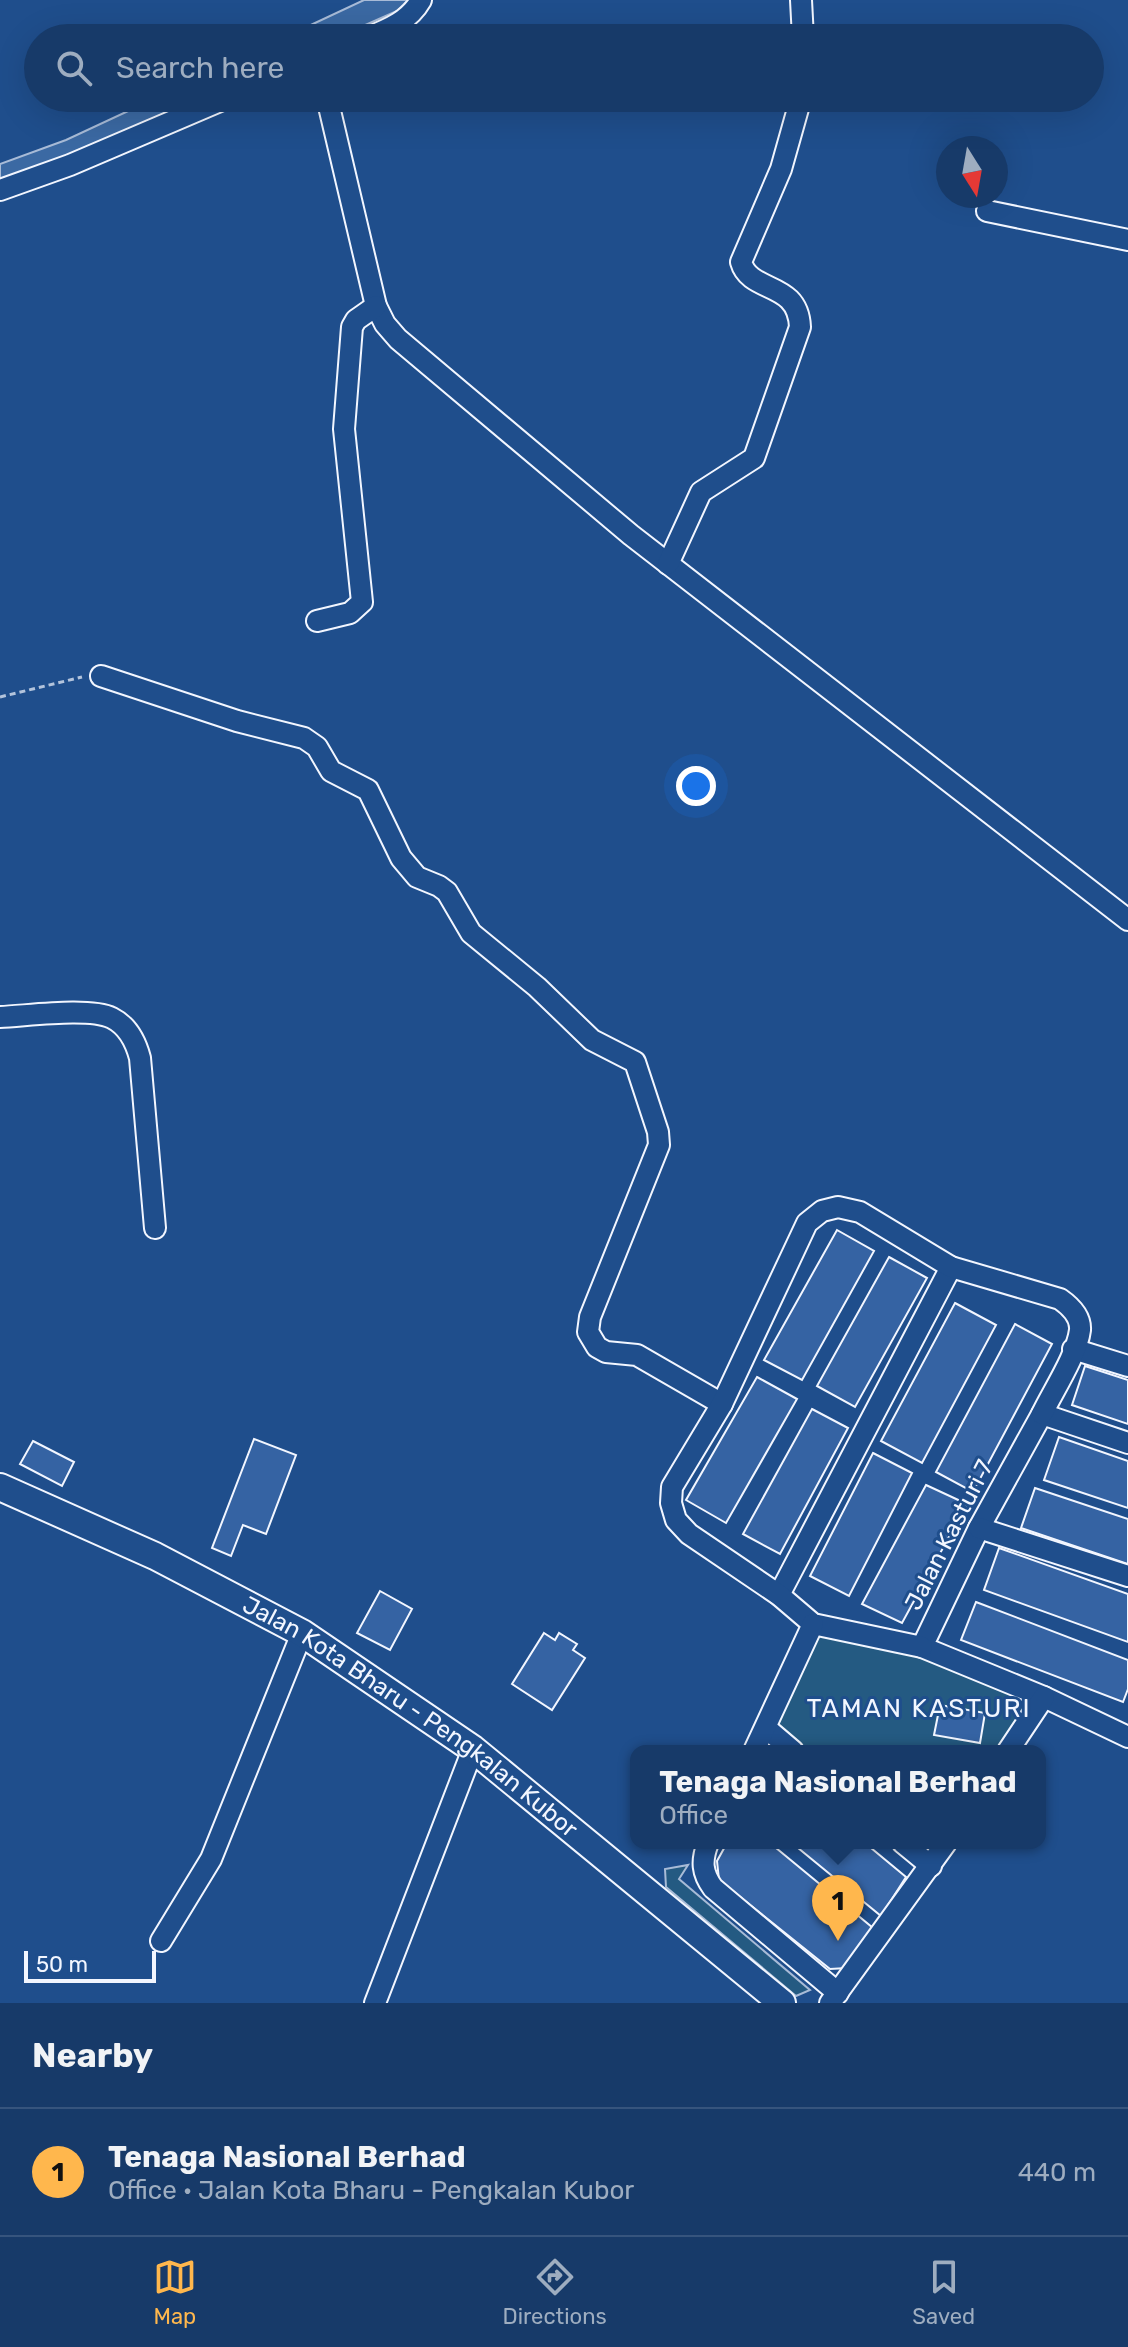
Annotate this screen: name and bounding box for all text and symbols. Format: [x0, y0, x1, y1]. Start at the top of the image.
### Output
search box [24, 24, 1104, 112]
icon: search [52, 46, 96, 90]
text: Search here [116, 50, 284, 86]
north arrow [936, 136, 1008, 208]
your location [676, 766, 716, 806]
street label: Jalan Kasturi 7 [899, 1455, 999, 1615]
street label: Jalan Kota Bharu - Pengkalan Kubor [238, 1590, 583, 1843]
district label: TAMAN KASTURI [806, 1693, 1032, 1724]
popup [630, 1745, 1046, 1849]
text: Tenaga Nasional Berhad [659, 1764, 1017, 1800]
text: Office [659, 1800, 728, 1831]
pin: 1 [812, 1875, 864, 1941]
scale bar [24, 1947, 156, 1983]
text: 50 m [36, 1951, 88, 1978]
text: Nearby [32, 2035, 153, 2076]
text: Tenaga Nasional Berhad [108, 2139, 466, 2175]
text: 1 [52, 2157, 64, 2188]
text: 440 m [1018, 2157, 1096, 2188]
text: Office · Jalan Kota Bharu - Pengkalan Kubor [108, 2175, 634, 2206]
tab: Map [153, 2255, 197, 2330]
tab: Directions [502, 2255, 607, 2330]
tab: Saved [912, 2255, 975, 2330]

